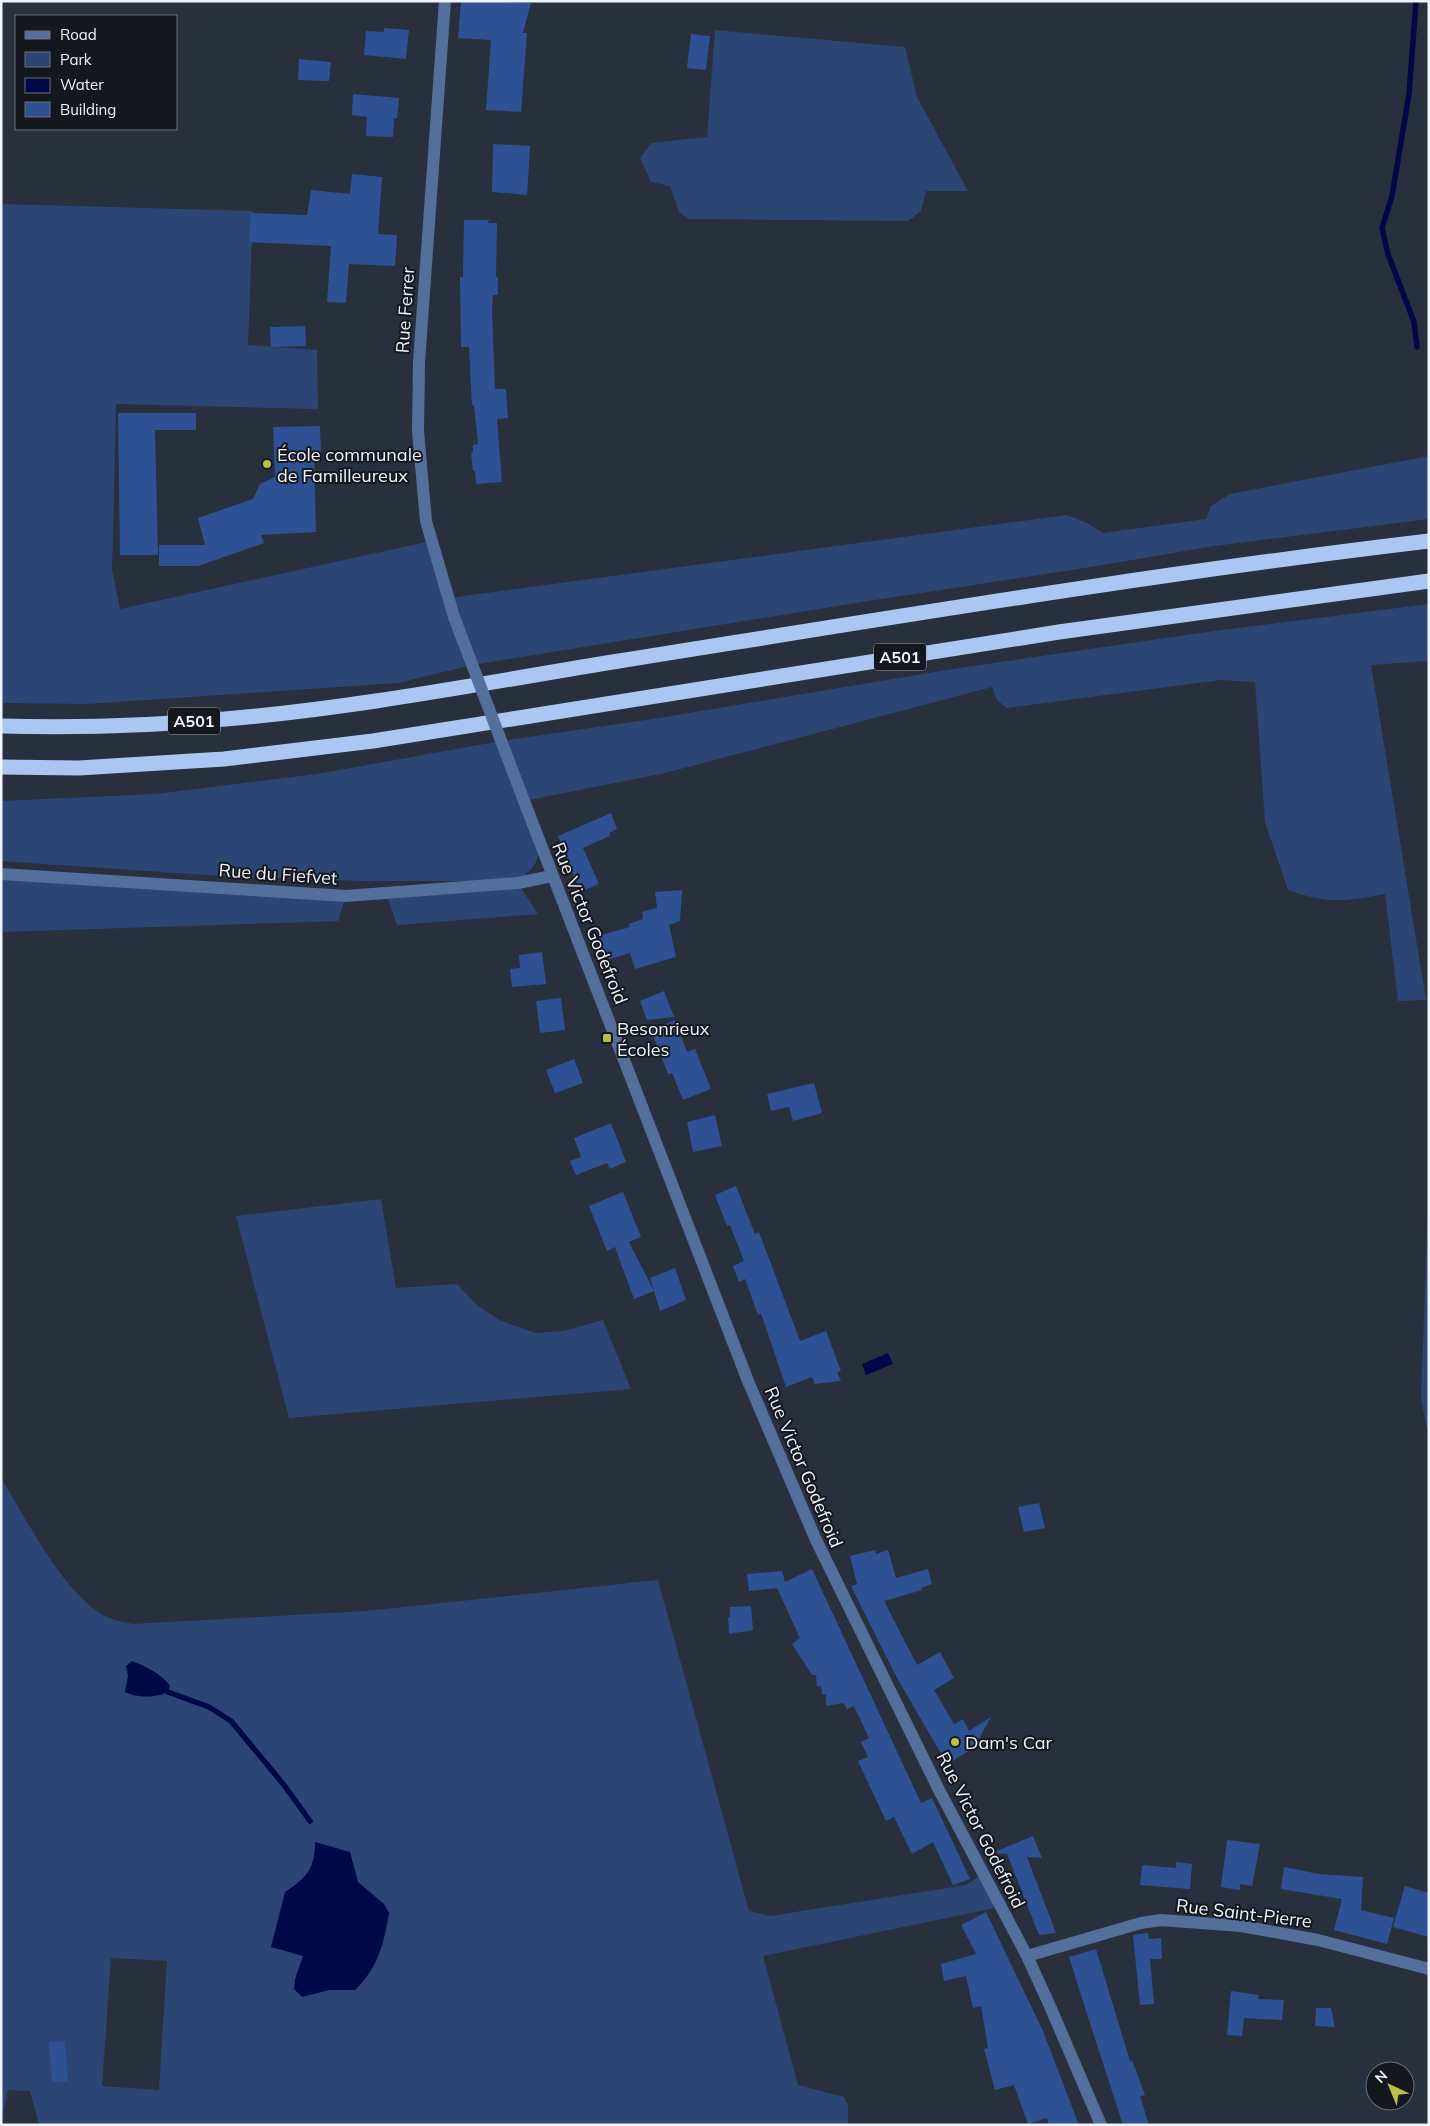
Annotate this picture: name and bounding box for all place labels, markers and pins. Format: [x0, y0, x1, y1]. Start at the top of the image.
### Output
place label: École communale de Familleureux [277, 443, 422, 487]
marker: École communale de Familleureux [261, 458, 273, 470]
place label: Besonrieux Écoles [617, 1017, 710, 1061]
marker: Besonrieux Écoles [601, 1032, 613, 1044]
place label: Dam's Car [965, 1731, 1052, 1754]
marker: Dam's Car [949, 1736, 961, 1748]

